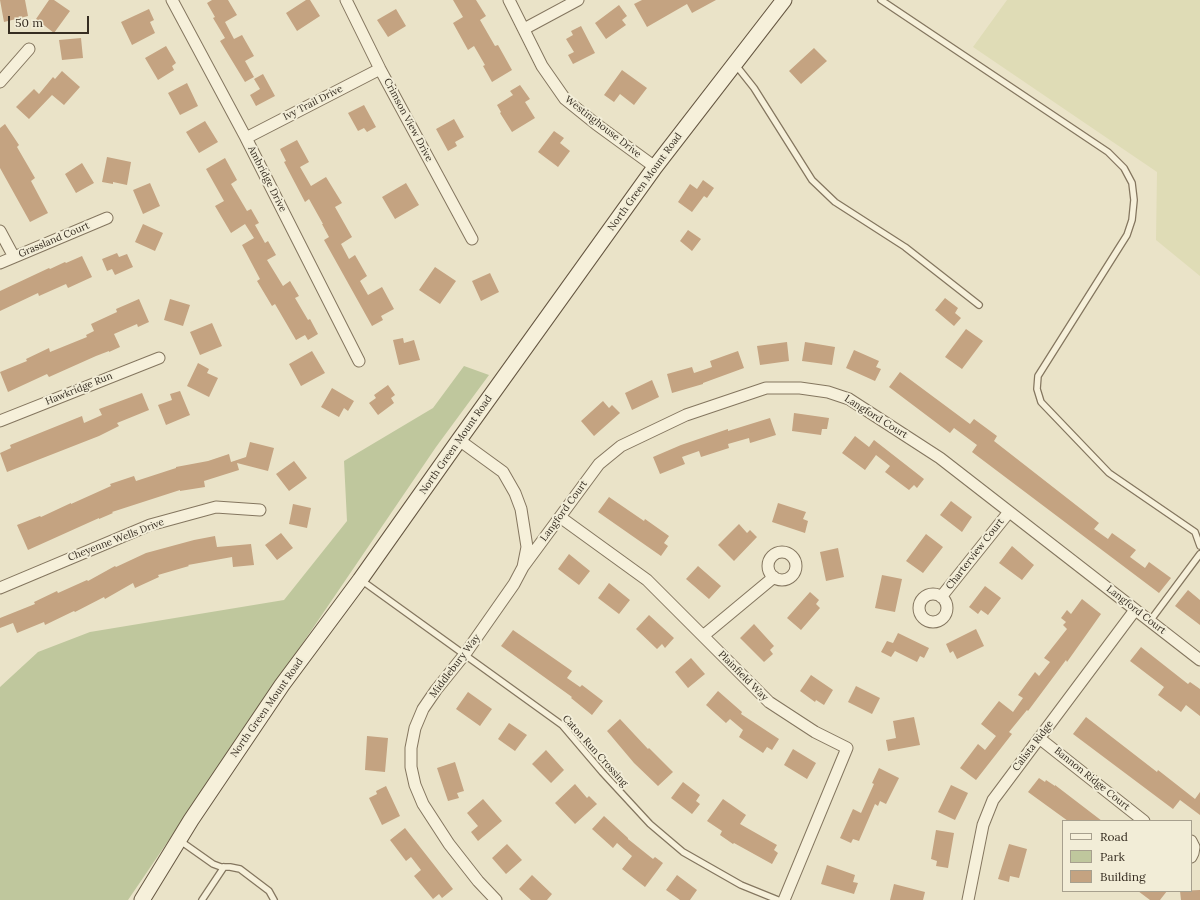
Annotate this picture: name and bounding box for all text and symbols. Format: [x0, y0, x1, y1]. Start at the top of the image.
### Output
scale bar [10, 8, 91, 34]
text: 50 m [15, 15, 43, 30]
street label: Crimson View Drive [381, 76, 435, 164]
street label: Ivy Trail Drive [281, 83, 345, 123]
street label: Westinghouse Drive [562, 93, 644, 161]
street label: North Green Mount Road [605, 131, 685, 233]
street label: Ambridge Drive [245, 144, 289, 214]
street label: Grassland Court [17, 220, 91, 260]
street label: Hawkridge Run [44, 370, 114, 408]
street label: North Green Mount Road [417, 393, 495, 497]
street label: Langford Court [842, 393, 910, 441]
street label: Langford Court [538, 478, 590, 544]
street label: Cheyenne Wells Drive [66, 516, 166, 564]
street label: Charterview Court [943, 516, 1007, 592]
street label: Langford Court [1104, 583, 1168, 637]
street label: Middlebury Way [427, 632, 483, 700]
street label: Plainfield Way [716, 649, 770, 703]
street label: North Green Mount Road [228, 656, 306, 760]
street label: Caton Run Crossing [560, 713, 630, 789]
street label: Calista Ridge [1010, 718, 1056, 774]
street label: Bannon Ridge Court [1052, 745, 1132, 813]
legend [1062, 820, 1192, 892]
text: Road [1100, 829, 1128, 844]
text: Park [1100, 849, 1125, 864]
text: Building [1100, 869, 1146, 884]

